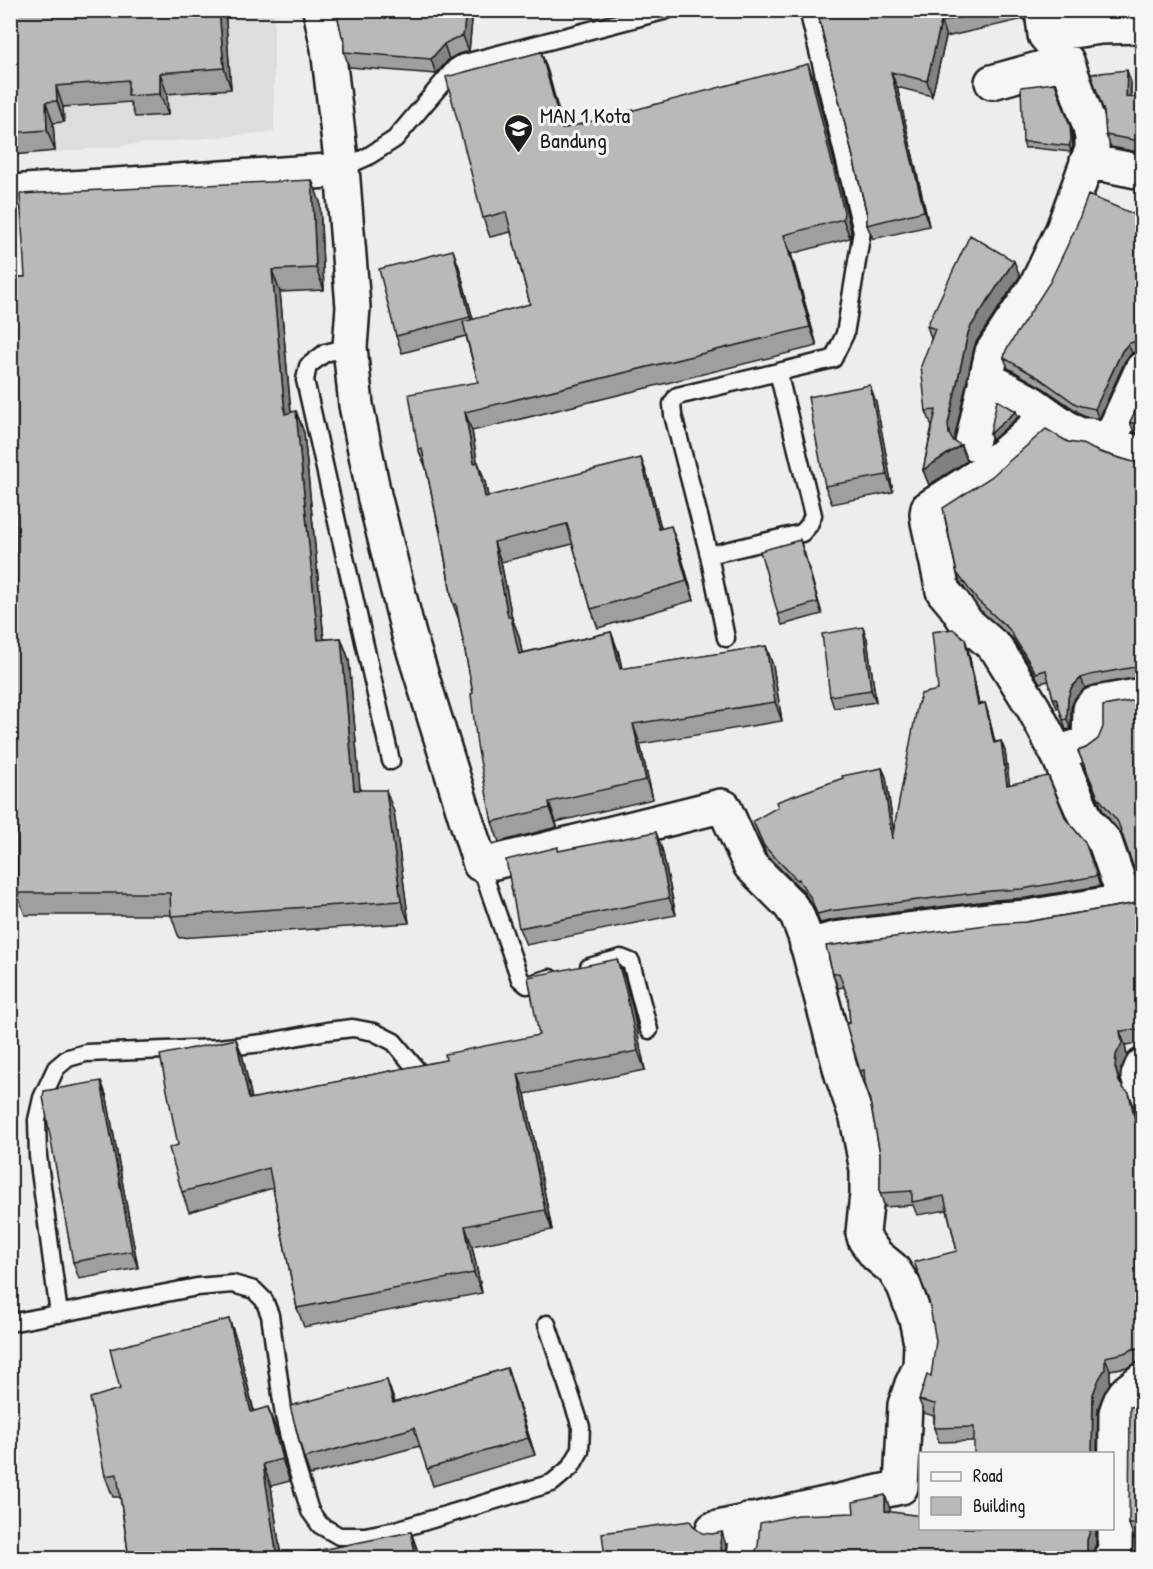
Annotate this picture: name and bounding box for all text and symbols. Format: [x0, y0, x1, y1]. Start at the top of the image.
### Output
place label: MAN 1 Kota Bandung [540, 100, 631, 155]
school or university icon: MAN 1 Kota Bandung [503, 112, 535, 154]
legend [919, 1452, 1114, 1530]
text: Road [973, 1463, 1003, 1488]
text: Building [973, 1493, 1025, 1518]

